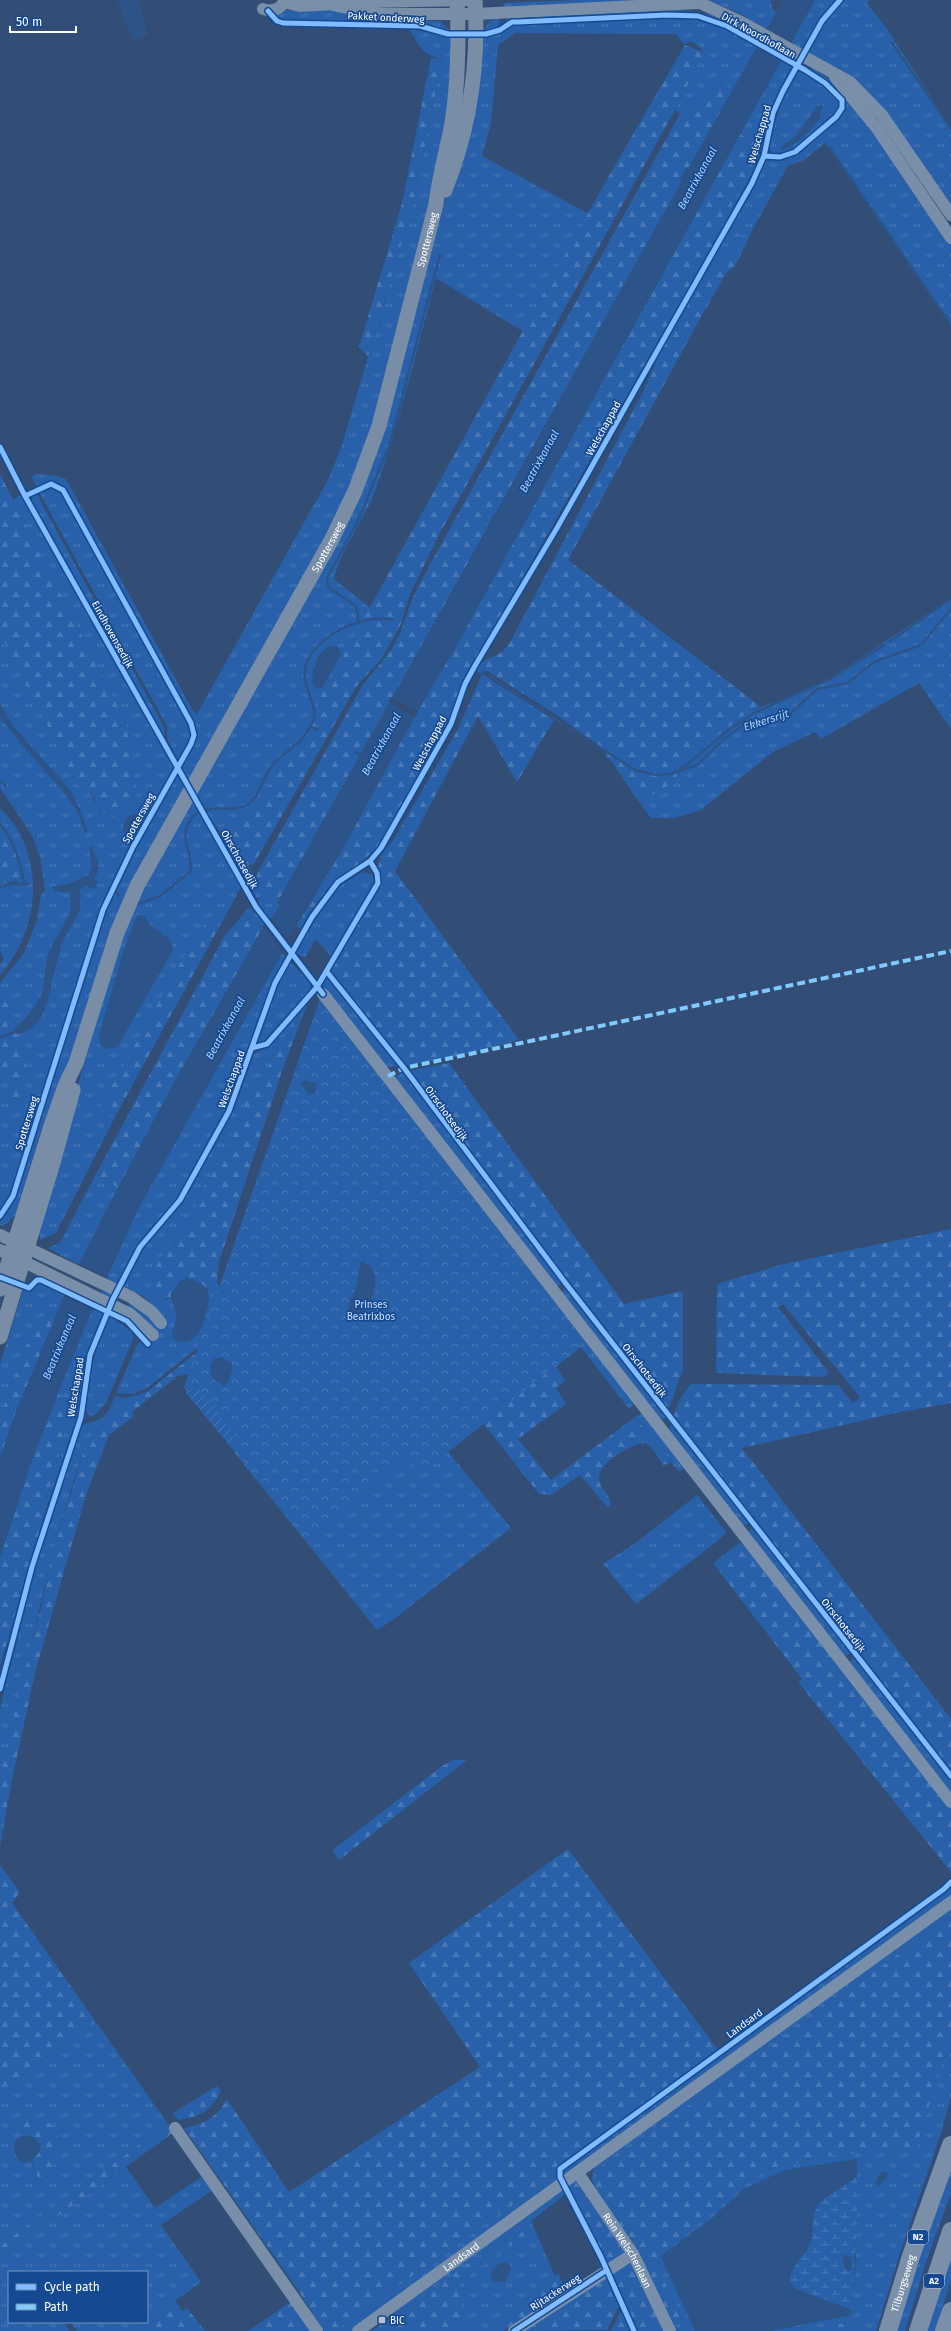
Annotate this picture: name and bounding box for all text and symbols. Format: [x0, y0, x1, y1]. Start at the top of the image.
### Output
scale bar [10, 8, 76, 34]
street label: Pakket onderweg [347, 10, 426, 26]
street label: Dirk Noordhoflaan [719, 10, 798, 61]
text: 50 m [16, 15, 42, 29]
street label: Welschappad [746, 104, 774, 165]
water label: Beatrixkanaal [675, 145, 720, 212]
street label: Spottersweg [415, 211, 441, 268]
street label: Welschappad [584, 399, 624, 458]
water label: Beatrixkanaal [517, 428, 562, 495]
street label: Spottersweg [309, 519, 347, 575]
street label: Eindhovensedijk [89, 599, 136, 671]
water label: Ekkersrijt [742, 707, 791, 734]
water label: Beatrixkanaal [359, 711, 404, 778]
street label: Welschappad [410, 714, 449, 773]
street label: Spottersweg [120, 790, 158, 846]
street label: Oirschotsedijk [218, 828, 261, 892]
water label: Beatrixkanaal [203, 995, 248, 1062]
street label: Welschappad [216, 1049, 248, 1110]
street label: Oirschotsedijk [422, 1084, 471, 1144]
street label: Spottersweg [13, 1094, 41, 1152]
park label: Prinses Beatrixbos [347, 1299, 396, 1323]
water label: Beatrixkanaal [40, 1313, 79, 1382]
street label: Oirschotsedijk [619, 1341, 670, 1401]
street label: Welschappad [65, 1356, 87, 1418]
street label: Oirschotsedijk [818, 1596, 869, 1656]
street label: Landsard [724, 2007, 765, 2041]
street label: Rein Welschenlaan [600, 2211, 653, 2290]
road number: N2 [908, 2230, 928, 2244]
street label: Landsard [441, 2240, 482, 2274]
street label: Tilburgseweg [889, 2253, 918, 2314]
legend [8, 2271, 148, 2323]
street label: Rijtackerweg [528, 2272, 584, 2314]
road number: A2 [924, 2274, 944, 2288]
text: Cycle path [44, 2280, 100, 2294]
text: Path [44, 2300, 68, 2314]
marker: BIC [377, 2315, 387, 2325]
place label: BIC [390, 2315, 405, 2327]

